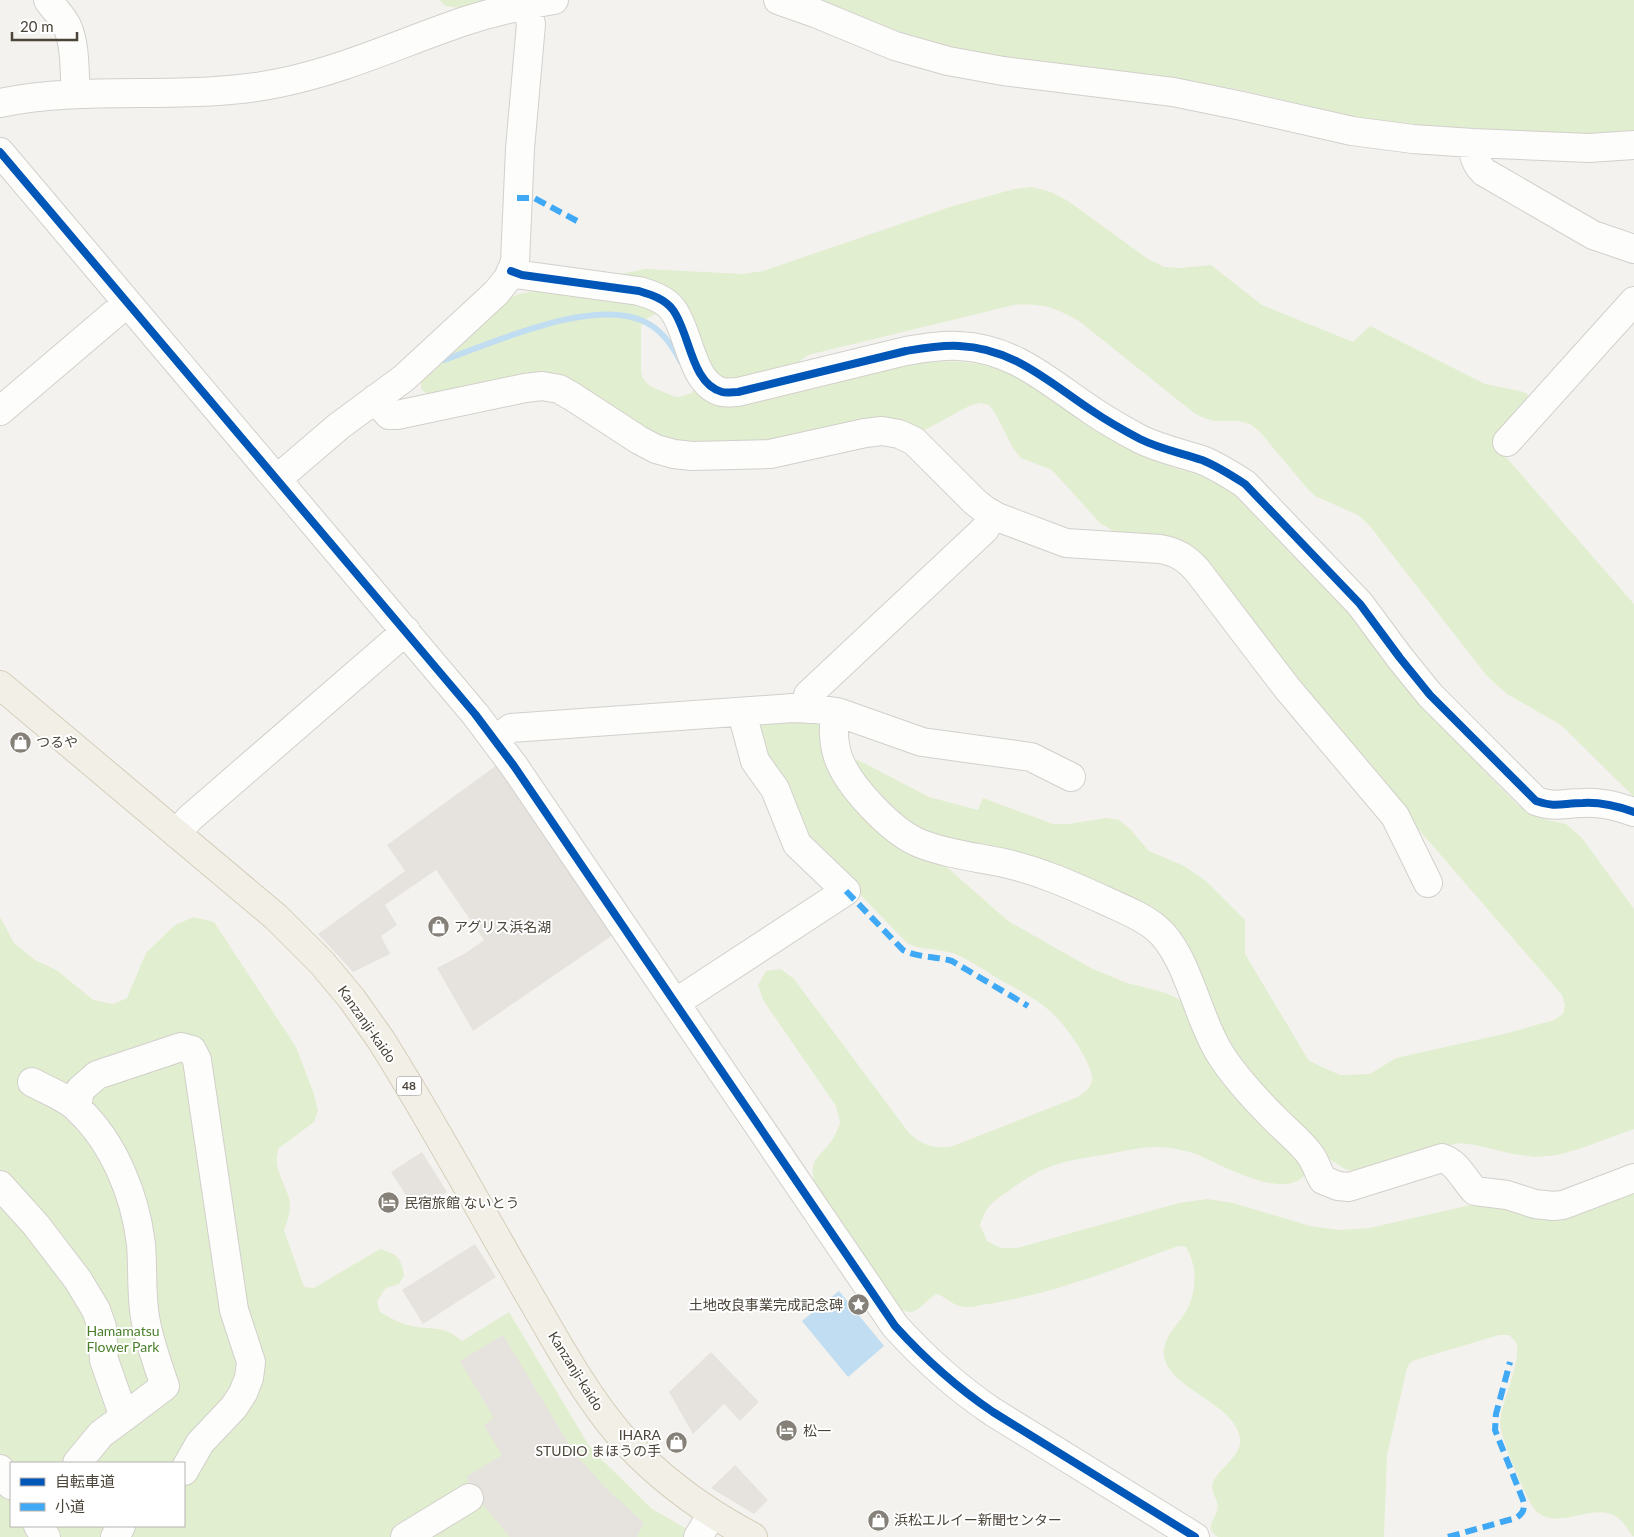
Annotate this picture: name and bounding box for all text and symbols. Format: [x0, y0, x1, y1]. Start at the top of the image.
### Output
scale bar [12, 10, 78, 42]
text: 20 m [20, 17, 54, 35]
shop icon: つるや [8, 730, 32, 754]
place label: つるや [36, 733, 78, 750]
shop icon: アグリス浜名湖 [426, 915, 450, 939]
place label: アグリス浜名湖 [454, 918, 551, 935]
street label: Kanzanji-kaido [335, 982, 400, 1066]
road number: 48 [396, 1076, 422, 1096]
hotel icon: 民宿旅館 ないとう [376, 1191, 400, 1215]
place label: 民宿旅館 ないとう [404, 1194, 520, 1211]
place icon: 土地改良事業完成記念碑 [847, 1293, 871, 1317]
place label: 土地改良事業完成記念碑 [689, 1296, 843, 1313]
park label: Hamamatsu Flower Park [86, 1322, 160, 1355]
street label: Kanzanji-kaido [545, 1328, 608, 1414]
hotel icon: 松一 [775, 1419, 799, 1443]
place label: 松一 [803, 1422, 831, 1439]
place label: IHARA STUDIO まほうの手 [535, 1426, 662, 1459]
shop icon: IHARA STUDIO まほうの手 [665, 1431, 689, 1455]
legend [10, 1462, 185, 1527]
text: 自転車道 [55, 1472, 115, 1490]
text: 小道 [55, 1497, 85, 1515]
shop icon: 浜松エルイー新聞センター [866, 1508, 890, 1532]
place label: 浜松エルイー新聞センター [894, 1511, 1062, 1528]

